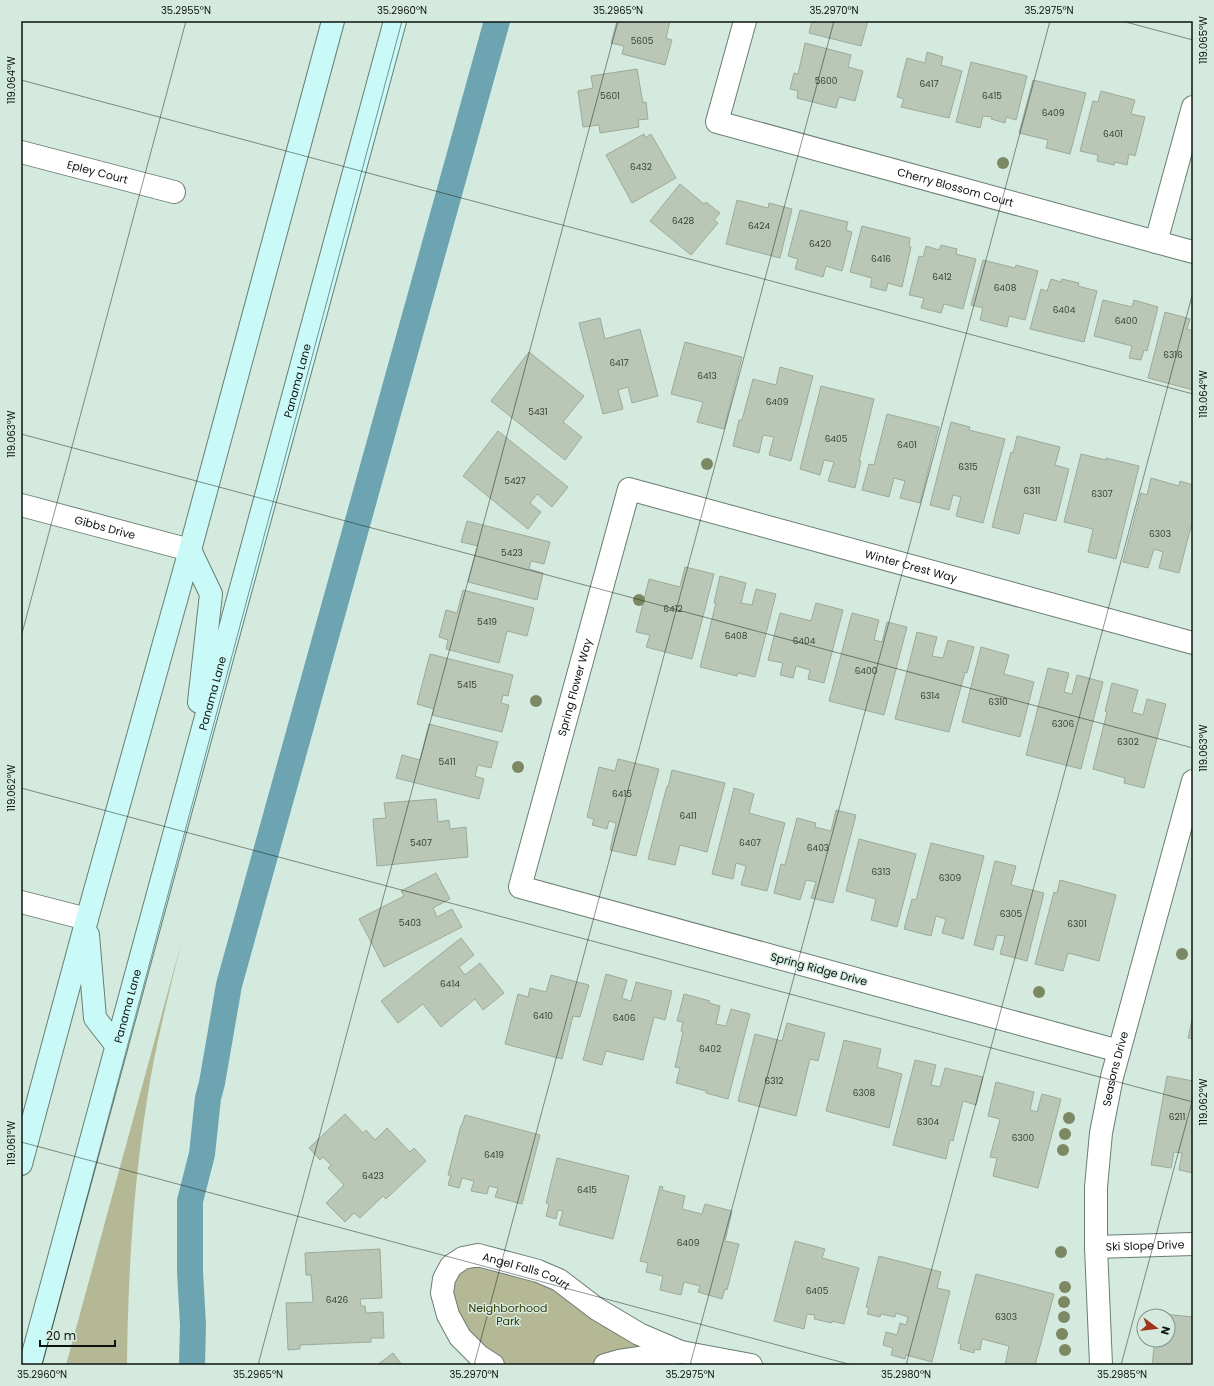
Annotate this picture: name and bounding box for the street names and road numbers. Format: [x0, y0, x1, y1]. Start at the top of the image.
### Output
street label: Epley Court [65, 156, 130, 188]
street label: Cherry Blossom Court [896, 164, 1015, 211]
street label: Panama Lane [280, 342, 315, 419]
street label: Gibbs Drive [73, 512, 137, 543]
street label: Winter Crest Way [863, 546, 960, 586]
street label: Spring Flower Way [554, 636, 596, 738]
street label: Panama Lane [195, 654, 230, 732]
street label: Spring Ridge Drive [769, 948, 869, 990]
street label: Panama Lane [110, 967, 145, 1045]
street label: Seasons Drive [1098, 1029, 1132, 1108]
street label: Ski Slope Drive [1105, 1236, 1185, 1255]
street label: Angel Falls Court [481, 1249, 574, 1294]

